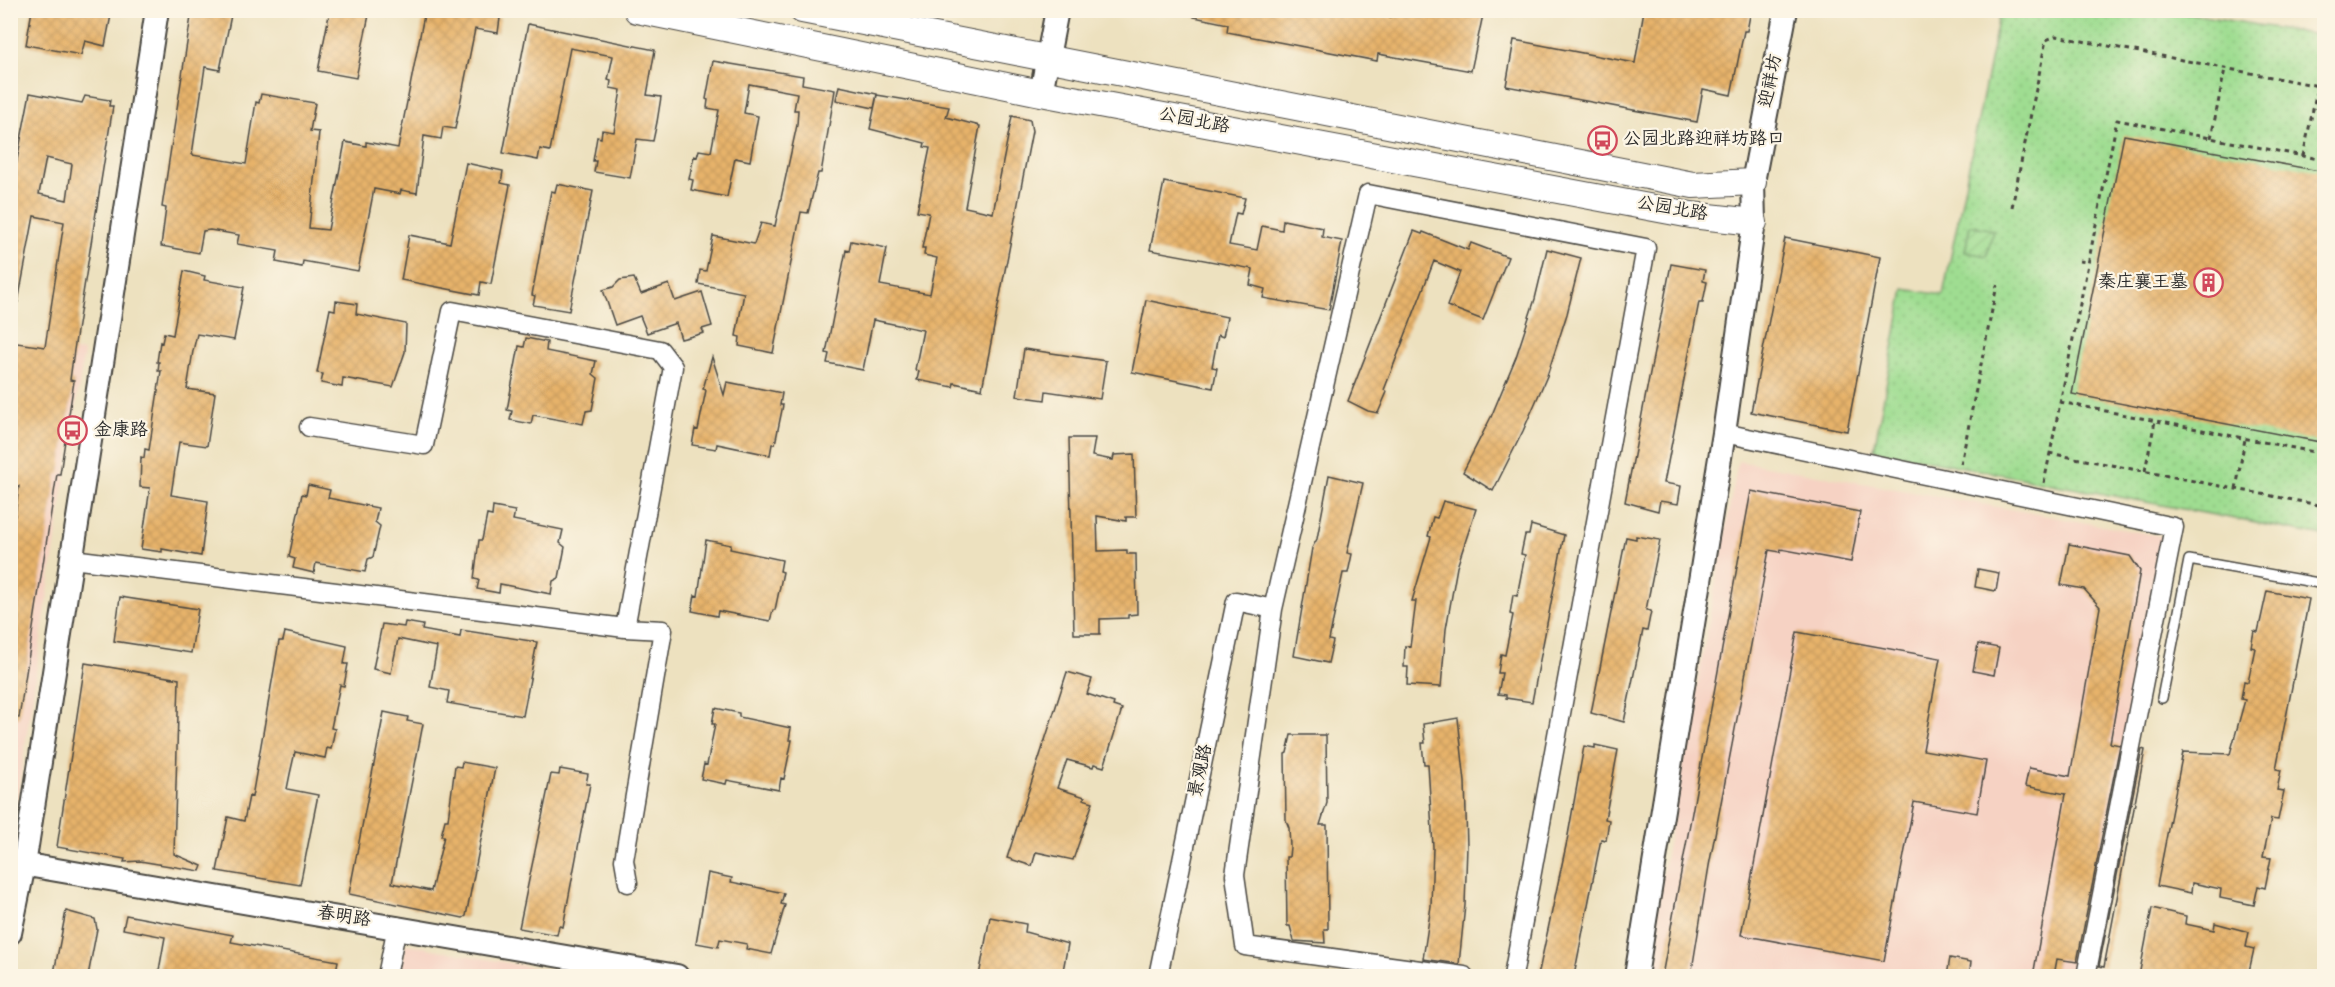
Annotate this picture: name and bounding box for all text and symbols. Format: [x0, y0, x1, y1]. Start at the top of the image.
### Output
street label: 迎祥坊 [1756, 52, 1787, 110]
street label: 公园北路 [1157, 104, 1232, 139]
bus stop icon: 公园北路迎祥坊路口 [1586, 124, 1618, 156]
place label: 公园北路迎祥坊路口 [1623, 129, 1785, 151]
street label: 公园北路 [1635, 192, 1709, 227]
building icon: 秦庄襄王墓 [2193, 267, 2225, 299]
place label: 秦庄襄王墓 [2098, 272, 2188, 294]
bus stop icon: 金康路 [57, 415, 89, 447]
place label: 金康路 [94, 419, 148, 442]
street label: 景观路 [1185, 742, 1218, 800]
street label: 春明路 [316, 902, 372, 933]

